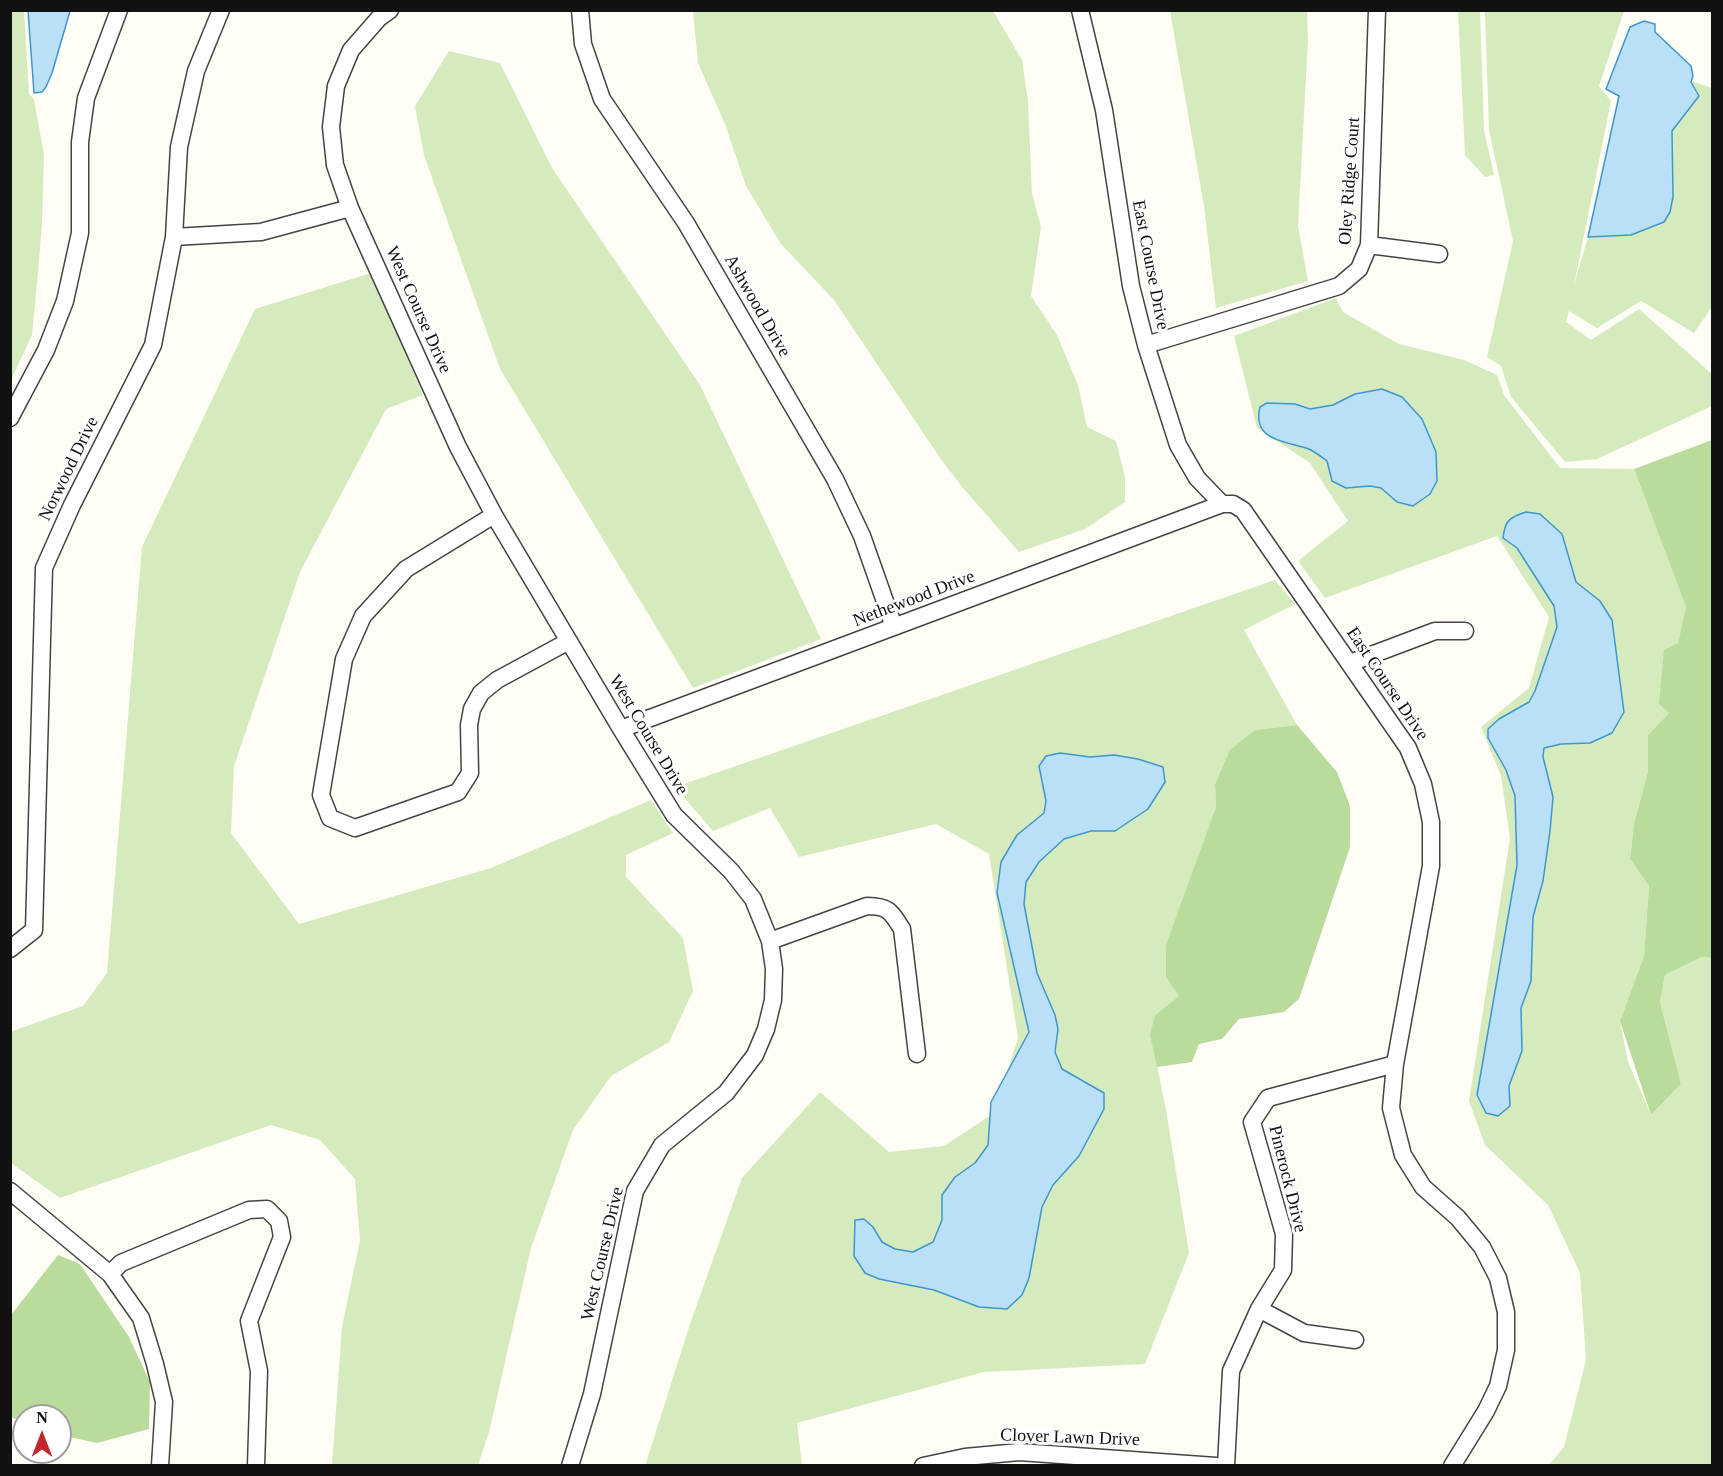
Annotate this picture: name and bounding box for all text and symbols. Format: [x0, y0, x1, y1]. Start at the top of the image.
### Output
street label: Oley Ridge Court [1335, 116, 1365, 246]
street label: East Course Drive [1127, 198, 1173, 332]
street label: West Course Drive [380, 243, 456, 377]
street label: Ashwood Drive [719, 251, 795, 361]
street label: Norwood Drive [34, 413, 104, 525]
street label: Nethewood Drive [850, 566, 978, 632]
street label: East Course Drive [1341, 623, 1433, 745]
street label: West Course Drive [604, 671, 692, 799]
street label: Pinerock Drive [1263, 1123, 1311, 1235]
street label: West Course Drive [577, 1185, 629, 1323]
north arrow [12, 1404, 72, 1464]
text: N [36, 1409, 48, 1426]
street label: Clover Lawn Drive [1000, 1425, 1140, 1451]

